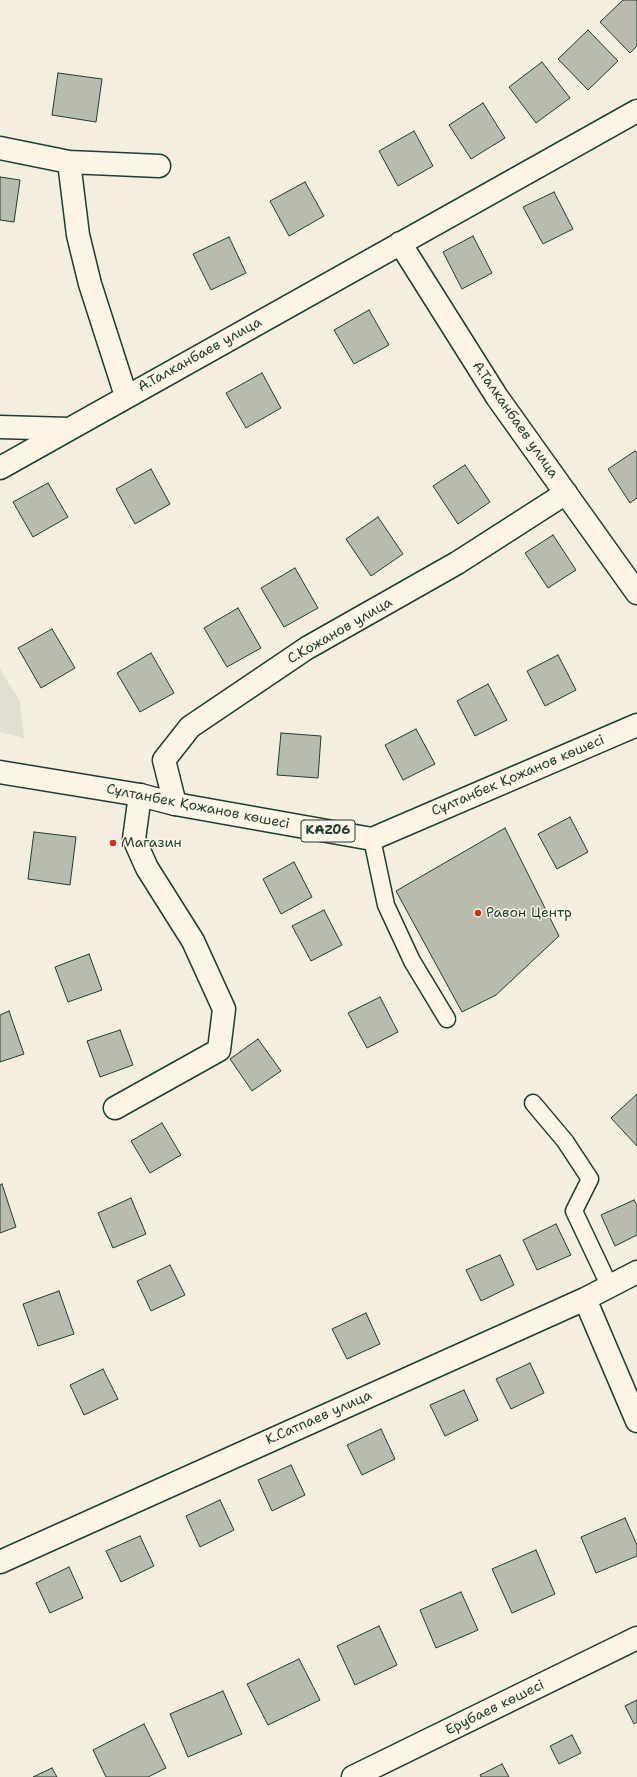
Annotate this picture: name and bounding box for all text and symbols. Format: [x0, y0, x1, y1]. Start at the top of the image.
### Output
street label: А.Талканбаев улица [135, 314, 265, 396]
street label: А.Талканбаев улица [468, 358, 562, 482]
street label: С.Кожанов улица [285, 594, 395, 668]
street label: Сұлтанбек Қожанов көшесі [429, 732, 607, 820]
street label: Сұлтанбек Қожанов көшесі [105, 781, 291, 833]
road number: KАZ06 [301, 820, 355, 842]
place label: Магазин [121, 835, 182, 851]
marker: Магазин [108, 838, 118, 848]
place label: Равон Центр [486, 905, 572, 921]
marker: Равон Центр [473, 908, 483, 918]
street label: К.Сатпаев улица [263, 1387, 375, 1449]
street label: Ерубаев көшесі [443, 1677, 547, 1739]

